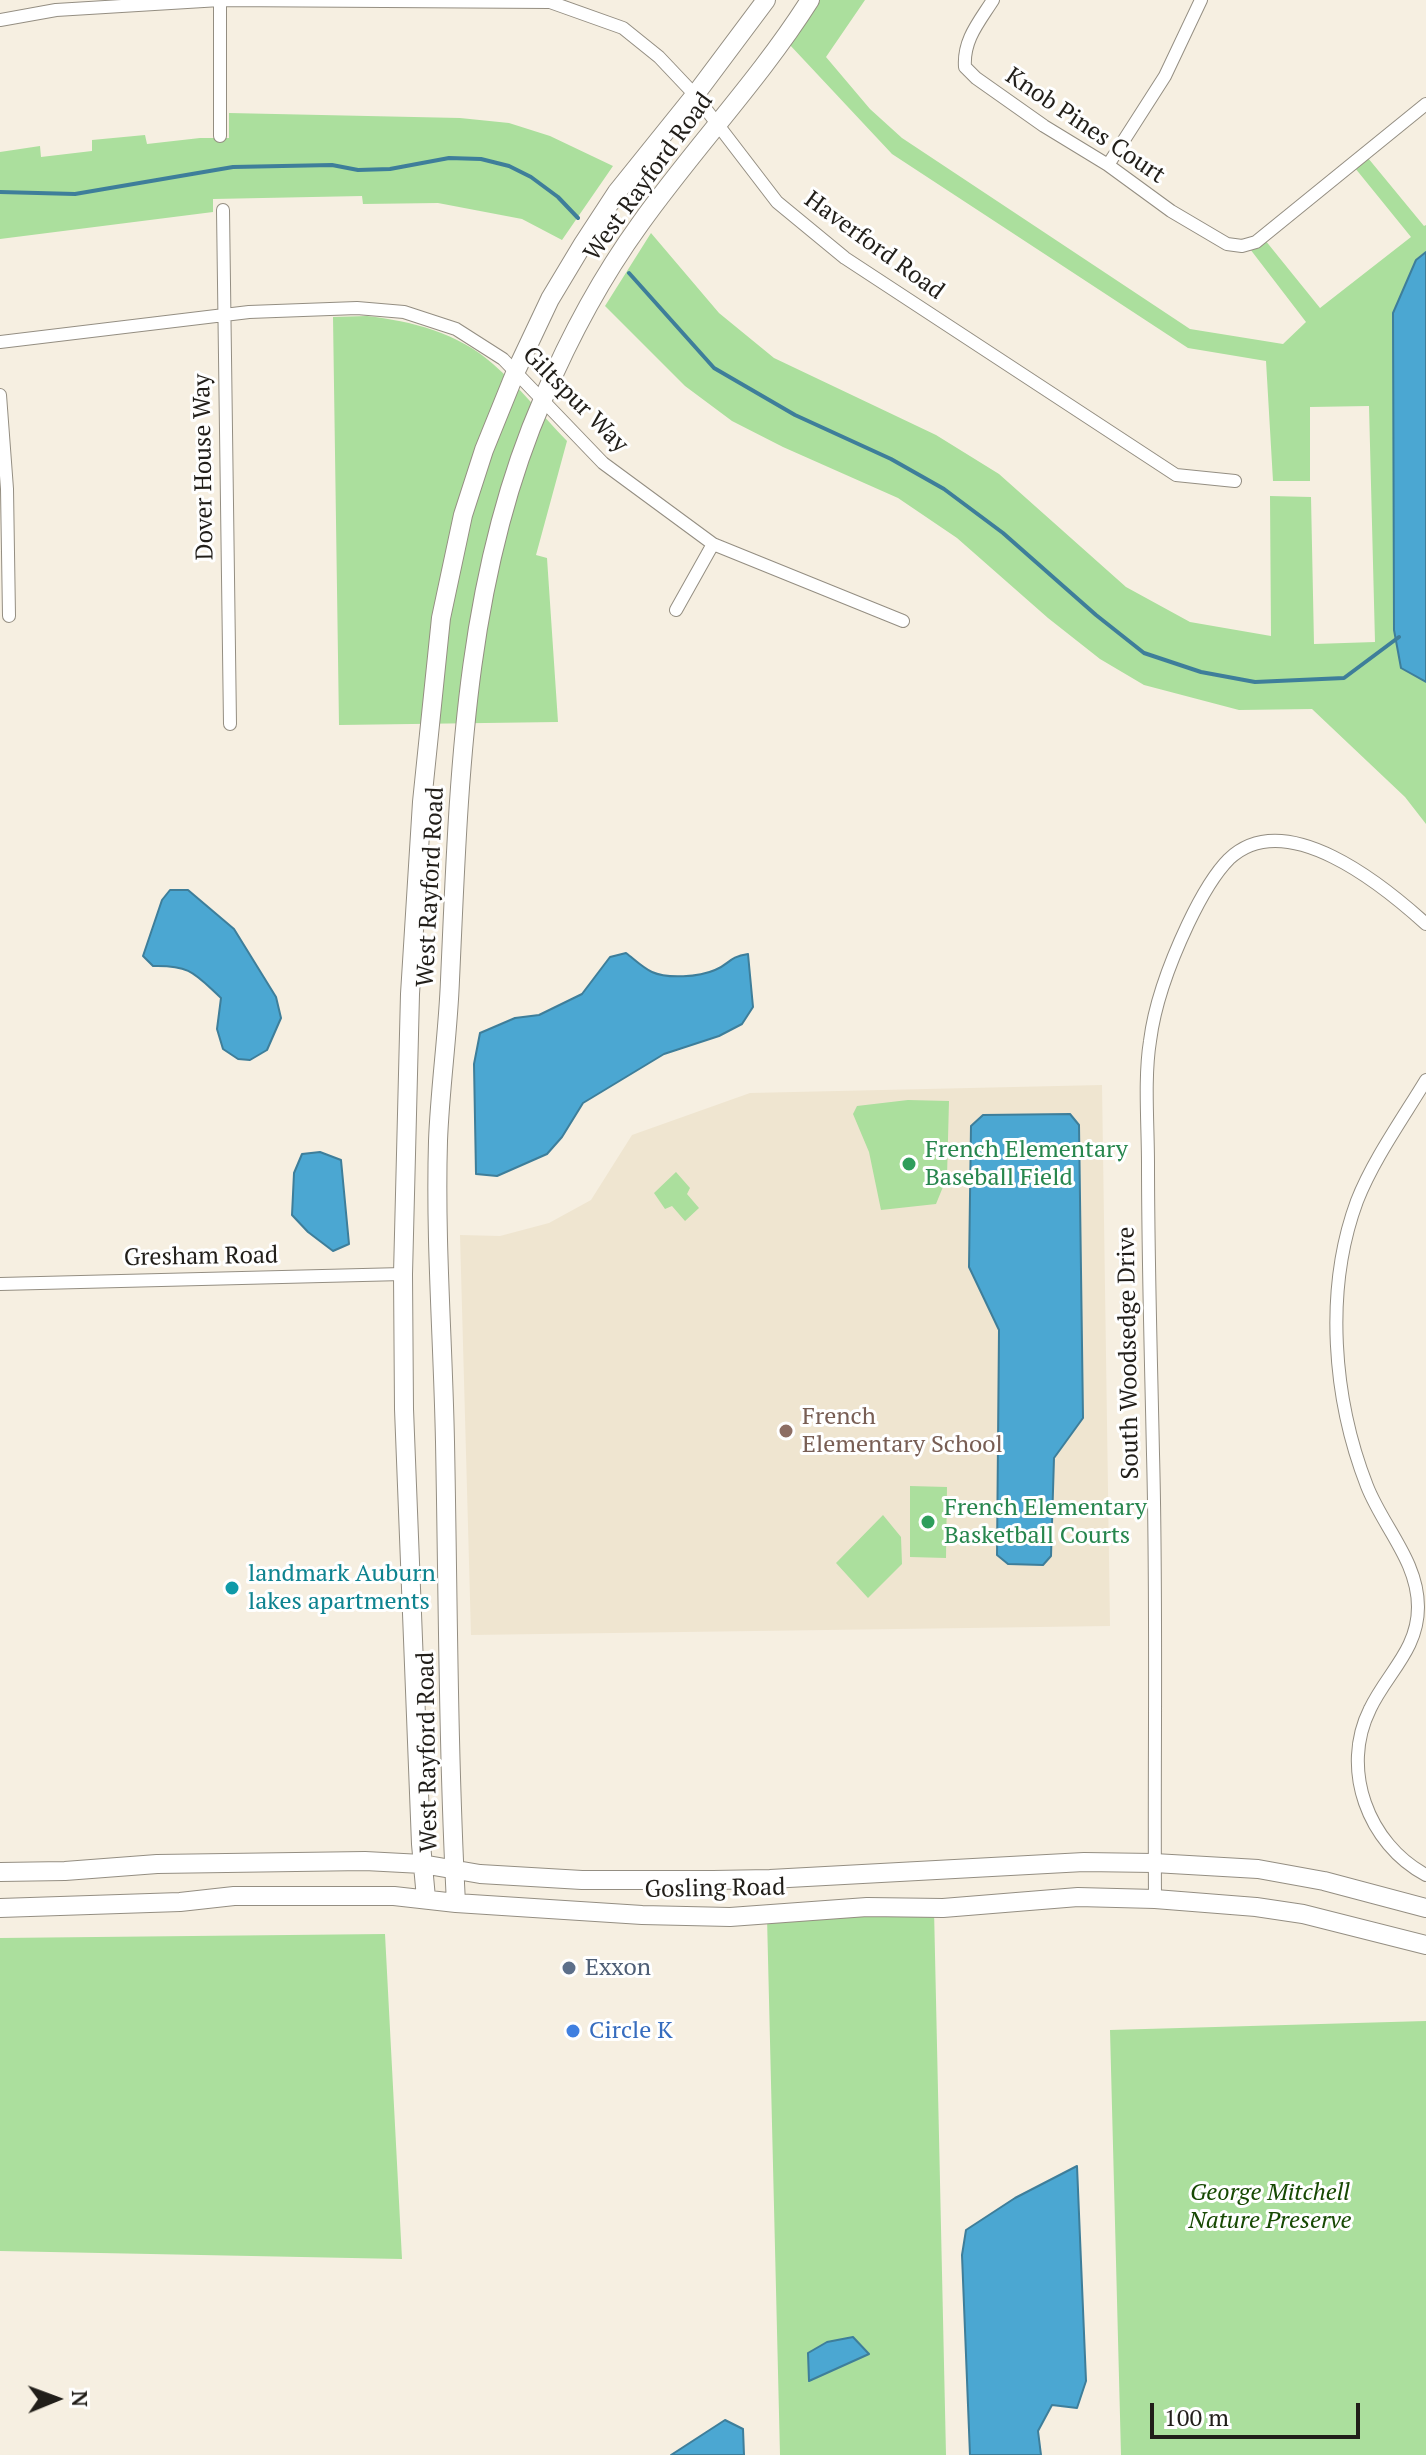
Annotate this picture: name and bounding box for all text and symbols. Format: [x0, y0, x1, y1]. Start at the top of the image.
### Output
street label: Knob Pines Court [1000, 62, 1170, 190]
street label: West Rayford Road [578, 87, 720, 267]
street label: Haverford Road [799, 186, 949, 306]
street label: Giltspur Way [516, 341, 634, 459]
street label: Dover House Way [188, 373, 220, 561]
street label: West Rayford Road [411, 786, 451, 988]
place label: French Elementary Baseball Field [925, 1136, 1128, 1192]
marker: French Elementary Baseball Field [900, 1155, 918, 1173]
street label: South Woodsedge Drive [1112, 1226, 1146, 1480]
street label: Gresham Road [124, 1241, 278, 1273]
place label: French Elementary School [802, 1403, 1003, 1459]
marker: French Elementary School [777, 1422, 795, 1440]
place label: French Elementary Basketball Courts [944, 1494, 1147, 1550]
marker: French Elementary Basketball Courts [919, 1513, 937, 1531]
place label: landmark Auburn lakes apartments [248, 1560, 436, 1616]
marker: landmark Auburn lakes apartments [223, 1579, 241, 1597]
street label: West Rayford Road [412, 1651, 444, 1853]
street label: Gosling Road [644, 1873, 786, 1905]
place label: Exxon [585, 1954, 651, 1982]
marker: Exxon [560, 1959, 578, 1977]
place label: Circle K [589, 2017, 673, 2045]
marker: Circle K [564, 2022, 582, 2040]
park label: George Mitchell Nature Preserve [1189, 2179, 1351, 2235]
north arrow [16, 2359, 96, 2439]
scale bar [1154, 2387, 1364, 2437]
text: N [66, 2390, 95, 2407]
text: 100 m [1164, 2401, 1229, 2433]

